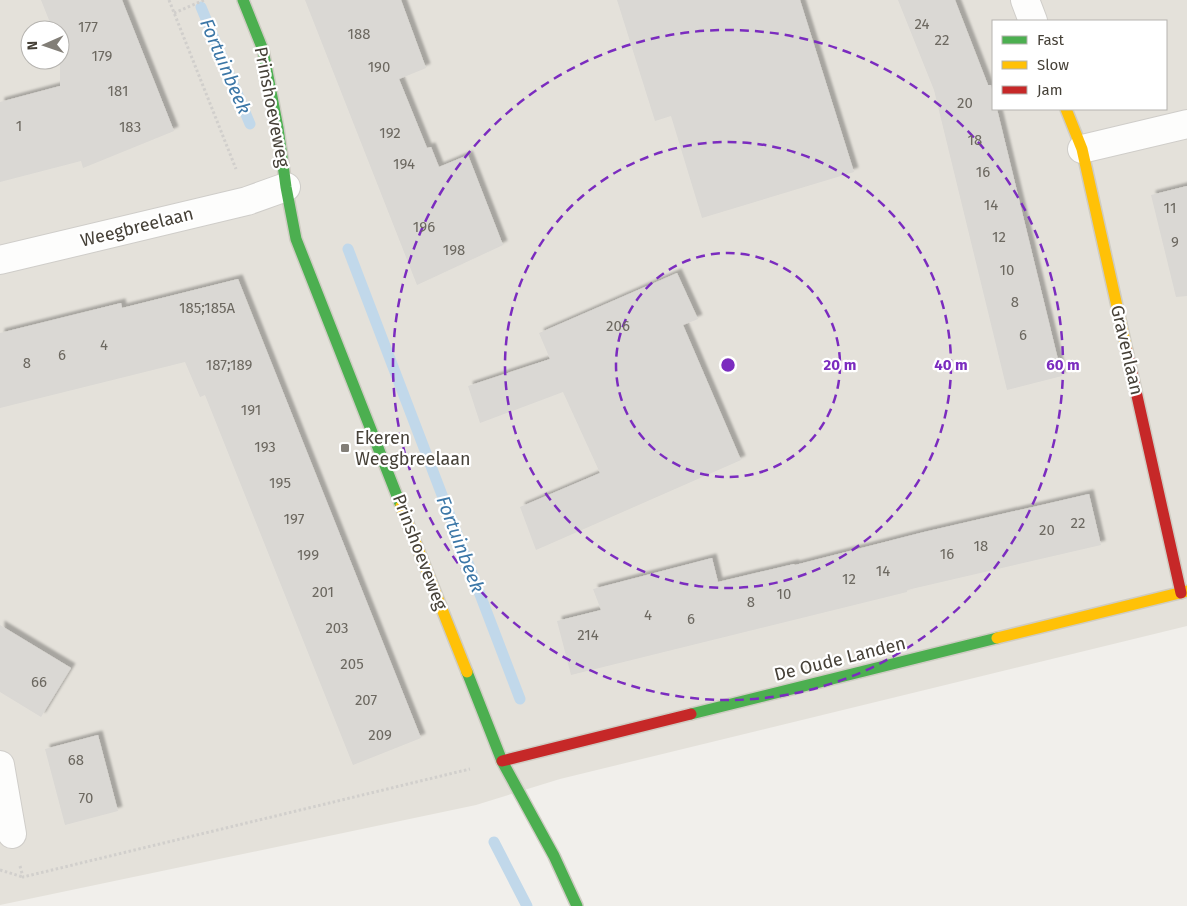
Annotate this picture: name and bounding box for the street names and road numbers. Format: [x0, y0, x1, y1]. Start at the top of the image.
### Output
street label: Prinshoeveweg [250, 45, 295, 170]
street label: Weegbreelaan [78, 202, 196, 252]
street label: Gravenlaan [1106, 303, 1148, 397]
street label: Prinshoeveweg [388, 491, 452, 614]
street label: De Oude Landen [772, 632, 908, 686]

